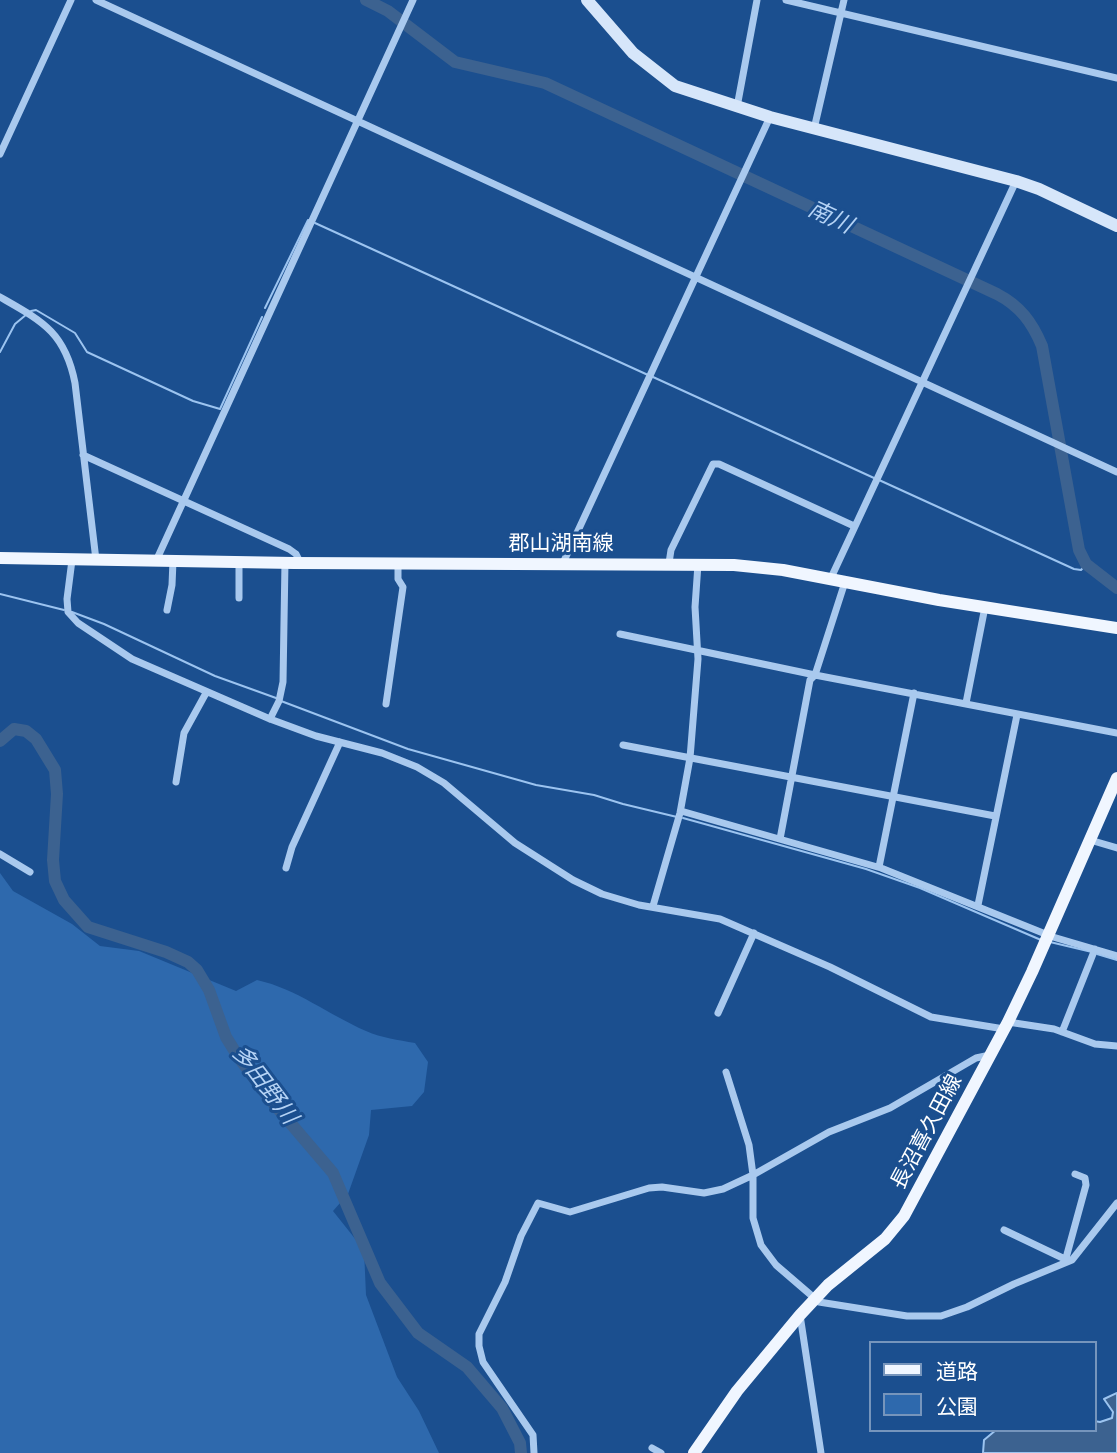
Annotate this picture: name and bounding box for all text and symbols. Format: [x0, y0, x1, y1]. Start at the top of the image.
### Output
water label: 南川 [803, 196, 857, 240]
street label: 郡山湖南線 [509, 531, 613, 557]
water label: 多田野川 [225, 1040, 303, 1130]
street label: 長沼喜久田線 [886, 1070, 968, 1194]
legend [869, 1341, 1096, 1432]
text: 道路 [936, 1359, 978, 1385]
text: 公園 [936, 1394, 978, 1420]

